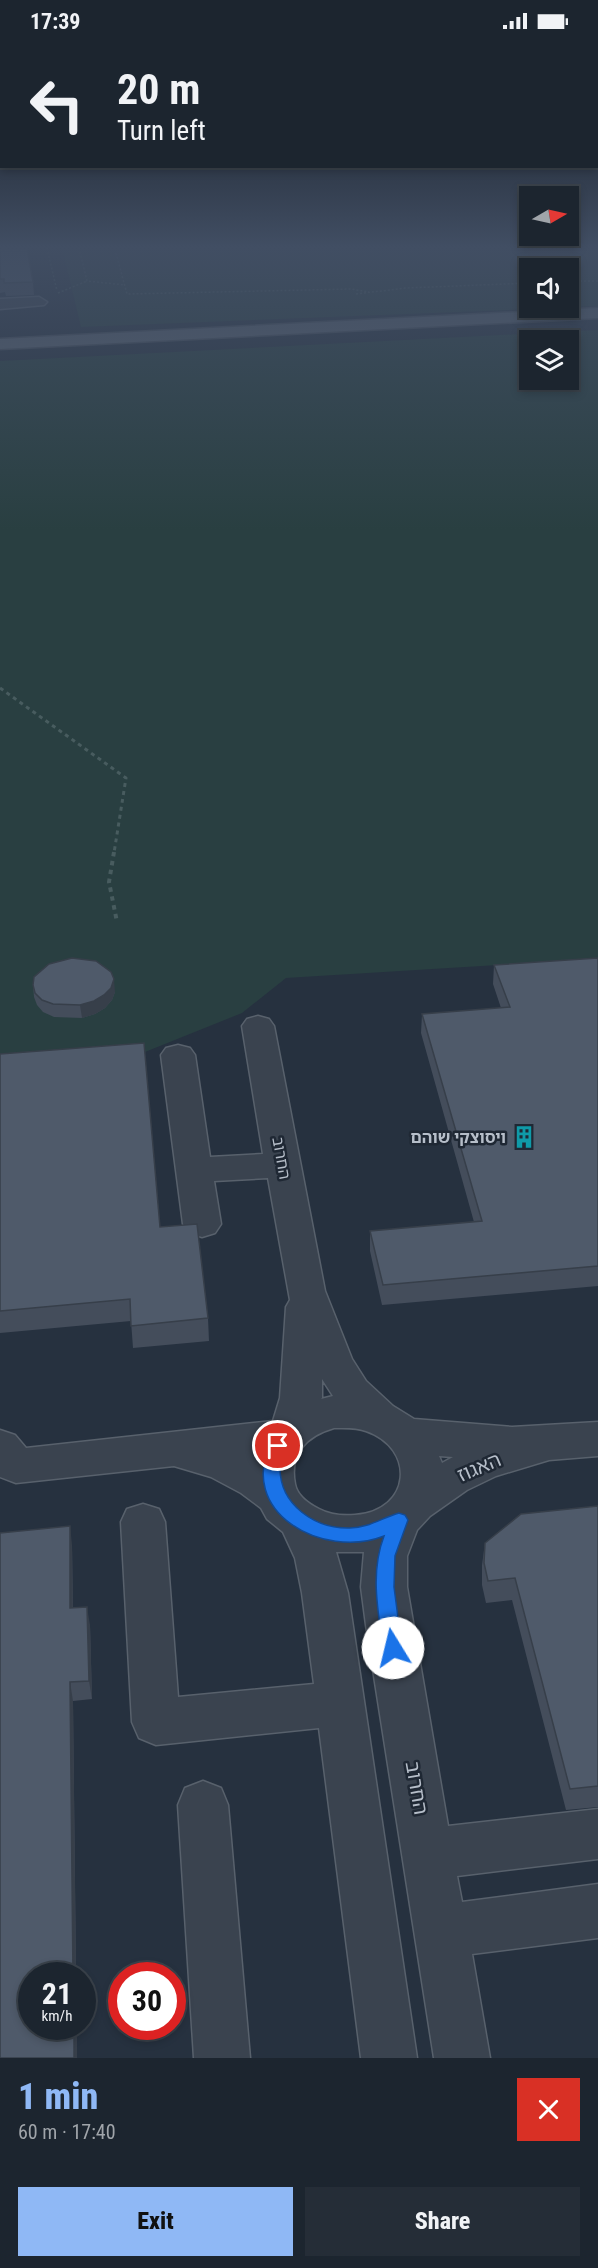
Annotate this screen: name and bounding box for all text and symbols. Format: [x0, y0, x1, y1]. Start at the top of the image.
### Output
text: 17:39 [30, 9, 81, 34]
text: 20 m [117, 65, 200, 114]
icon: left [18, 66, 96, 144]
text: Turn left [117, 115, 206, 147]
north arrow [519, 186, 579, 246]
map controls [519, 186, 579, 390]
button: sound [519, 258, 579, 318]
button: layers [519, 330, 579, 390]
building icon: ויסוצקי שוהם [511, 1124, 537, 1150]
place label: ויסוצקי שוהם [411, 1128, 506, 1147]
street label: החרוב [268, 1135, 295, 1181]
pin [252, 1420, 303, 1471]
icon: arrive [261, 1429, 294, 1462]
street label: האגוז [453, 1447, 505, 1487]
position arrow [361, 1616, 425, 1680]
street label: החרוב [401, 1760, 433, 1816]
speed limit sign: 30 [108, 1962, 186, 2040]
text: 21 [42, 1976, 72, 2011]
text: km/h [42, 2007, 72, 2025]
text: 1 min [18, 2076, 98, 2118]
button: close [517, 2078, 580, 2141]
text: 60 m · 17:40 [18, 2120, 116, 2144]
button: Exit [18, 2187, 293, 2256]
button: Share [305, 2187, 580, 2256]

